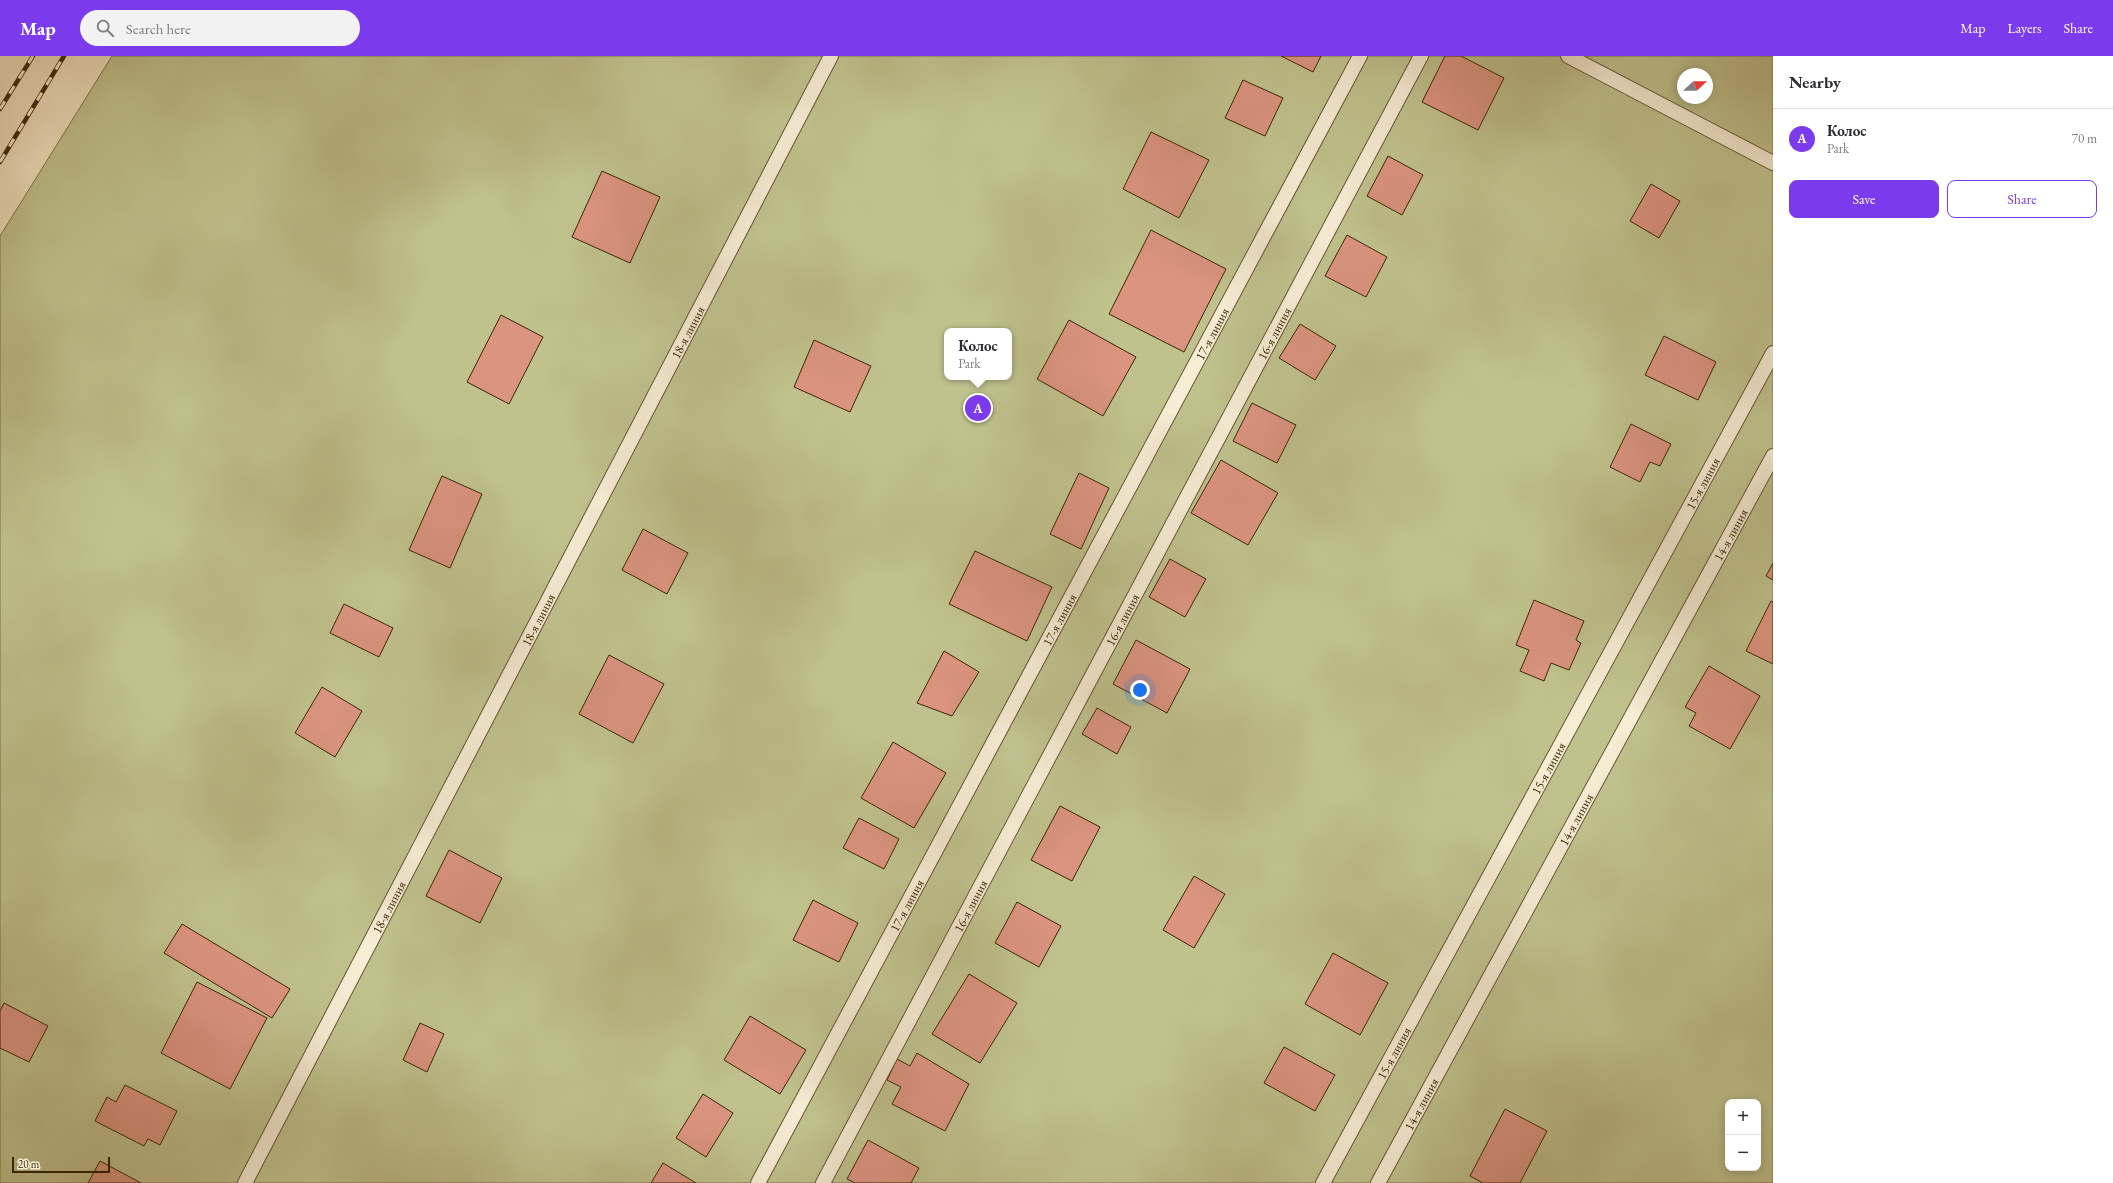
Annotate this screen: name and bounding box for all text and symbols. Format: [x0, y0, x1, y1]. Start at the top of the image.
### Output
search box [80, 10, 360, 46]
text: Map [20, 16, 56, 41]
icon: search [94, 17, 116, 39]
text: Search here [126, 19, 191, 38]
text: Map [1960, 19, 1985, 37]
text: Layers [2007, 19, 2042, 37]
text: Share [2064, 19, 2093, 37]
north arrow [1677, 68, 1713, 104]
text: Nearby [1789, 71, 1841, 93]
text: Колос [1827, 121, 1866, 140]
text: A [1797, 130, 1807, 147]
text: 70 m [2072, 130, 2097, 147]
text: Park [1827, 140, 1849, 157]
button: Save [1789, 180, 1939, 218]
button: Share [1947, 180, 2097, 218]
street label: 18-я линия [667, 303, 709, 362]
street label: 17-я линия [1191, 304, 1233, 363]
street label: 16-я линия [1253, 304, 1295, 363]
popup [944, 328, 1012, 380]
text: Колос [958, 336, 998, 355]
text: Park [958, 355, 980, 372]
pin: A [965, 393, 991, 423]
street label: 15-я линия [1682, 454, 1724, 513]
street label: 14-я линия [1710, 505, 1752, 564]
street label: 18-я линия [518, 590, 559, 649]
street label: 17-я линия [1039, 590, 1081, 649]
street label: 16-я линия [1102, 590, 1143, 649]
your location [1130, 680, 1150, 700]
street label: 15-я линия [1527, 739, 1570, 797]
street label: 14-я линия [1555, 790, 1597, 849]
street label: 17-я линия [886, 876, 928, 935]
street label: 16-я линия [950, 876, 992, 935]
street label: 18-я линия [368, 878, 410, 937]
street label: 15-я линия [1373, 1024, 1415, 1082]
street label: 14-я линия [1400, 1075, 1443, 1133]
map controls [1725, 1099, 1761, 1171]
button: + [1725, 1099, 1761, 1135]
button: − [1725, 1135, 1761, 1171]
scale bar [12, 1155, 110, 1174]
text: 20 m [18, 1157, 39, 1171]

